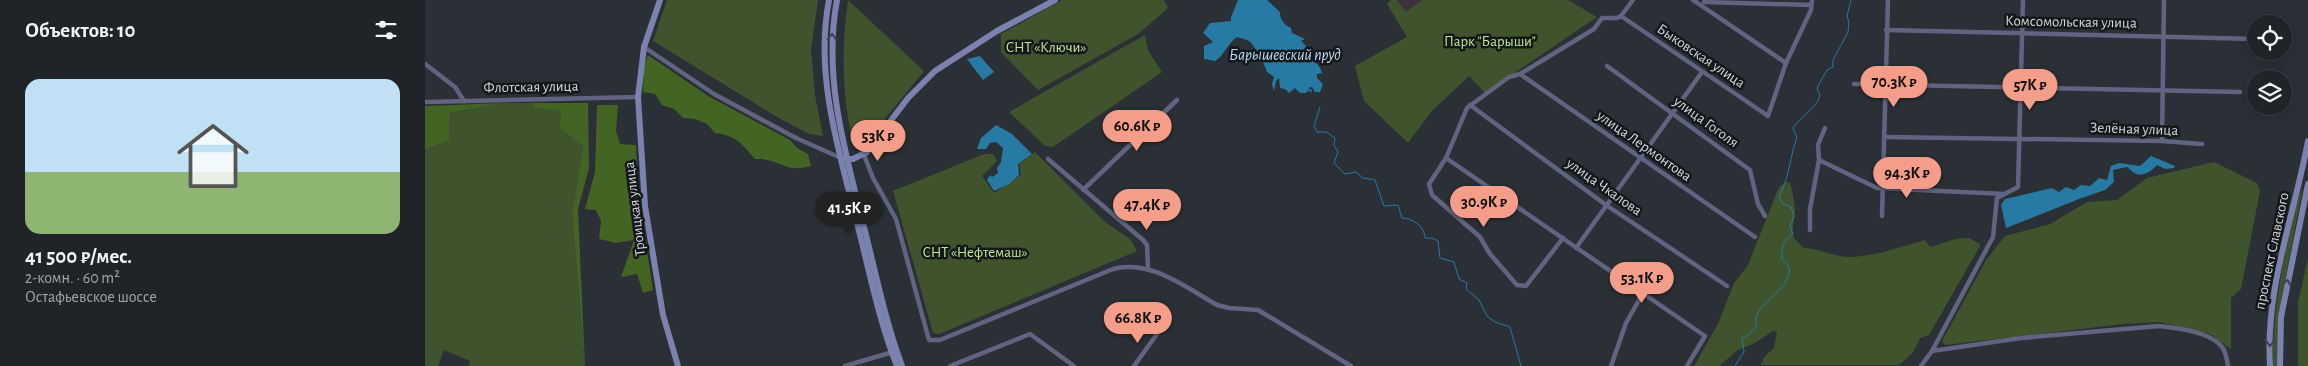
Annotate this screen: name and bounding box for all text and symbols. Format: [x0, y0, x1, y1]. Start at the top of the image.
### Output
street label: Комсомольская улица [2005, 13, 2137, 31]
map controls [2247, 15, 2292, 115]
button: locate [2247, 15, 2292, 60]
icon: filters [372, 16, 400, 44]
text: Объектов: 10 [25, 20, 136, 41]
street label: Быковская улица [1654, 21, 1748, 91]
one-way arrow [827, 33, 837, 40]
park label: Парк "Барыши" [1444, 34, 1536, 49]
park label: СНТ «Ключи» [1006, 40, 1086, 55]
water label: Барышевский пруд [1229, 47, 1341, 64]
pin: 70.3K ₽ [1848, 66, 1940, 108]
pin: 57K ₽ [1995, 68, 2065, 111]
button: layers [2247, 70, 2292, 115]
text: 70.3K ₽ [1871, 74, 1917, 90]
text: 57K ₽ [2013, 77, 2047, 93]
street label: Флотская улица [483, 79, 579, 95]
street label: улица Гоголя [1670, 93, 1741, 150]
street label: улица Лермонтова [1593, 107, 1694, 184]
pin: 60.6K ₽ [1091, 110, 1183, 152]
icon: home [168, 111, 258, 201]
text: 60.6K ₽ [1114, 118, 1160, 134]
pin: 53K ₽ [843, 120, 913, 162]
street label: Зелёная улица [2090, 120, 2179, 138]
text: 53K ₽ [861, 128, 895, 144]
street label: улица Чкалова [1563, 155, 1645, 219]
pin: 94.3K ₽ [1861, 156, 1953, 199]
street label: Троицкая улица [622, 161, 648, 257]
text: 94.3K ₽ [1884, 165, 1930, 181]
pin: 30.9K ₽ [1438, 186, 1530, 228]
pin: 47.4K ₽ [1101, 188, 1193, 231]
street label: проспект Славского [2252, 191, 2292, 311]
pin: 41.5K ₽ [803, 192, 895, 234]
text: 30.9K ₽ [1461, 194, 1507, 210]
text: 47.4K ₽ [1124, 197, 1170, 213]
text: 41.5K ₽ [827, 200, 871, 216]
park label: СНТ «Нефтемаш» [922, 245, 1028, 260]
text: 41 500 ₽/мес. [25, 246, 132, 267]
pin: 53.1K ₽ [1596, 262, 1688, 304]
text: 2-комн. · 60 m² [25, 270, 120, 286]
text: 53.1K ₽ [1621, 270, 1663, 286]
one-way arrow [2281, 278, 2291, 287]
text: Остафьевское шоссе [25, 289, 157, 305]
pin: 66.8K ₽ [1092, 302, 1184, 344]
text: 66.8K ₽ [1115, 310, 1161, 326]
one-way arrow [2264, 340, 2275, 348]

